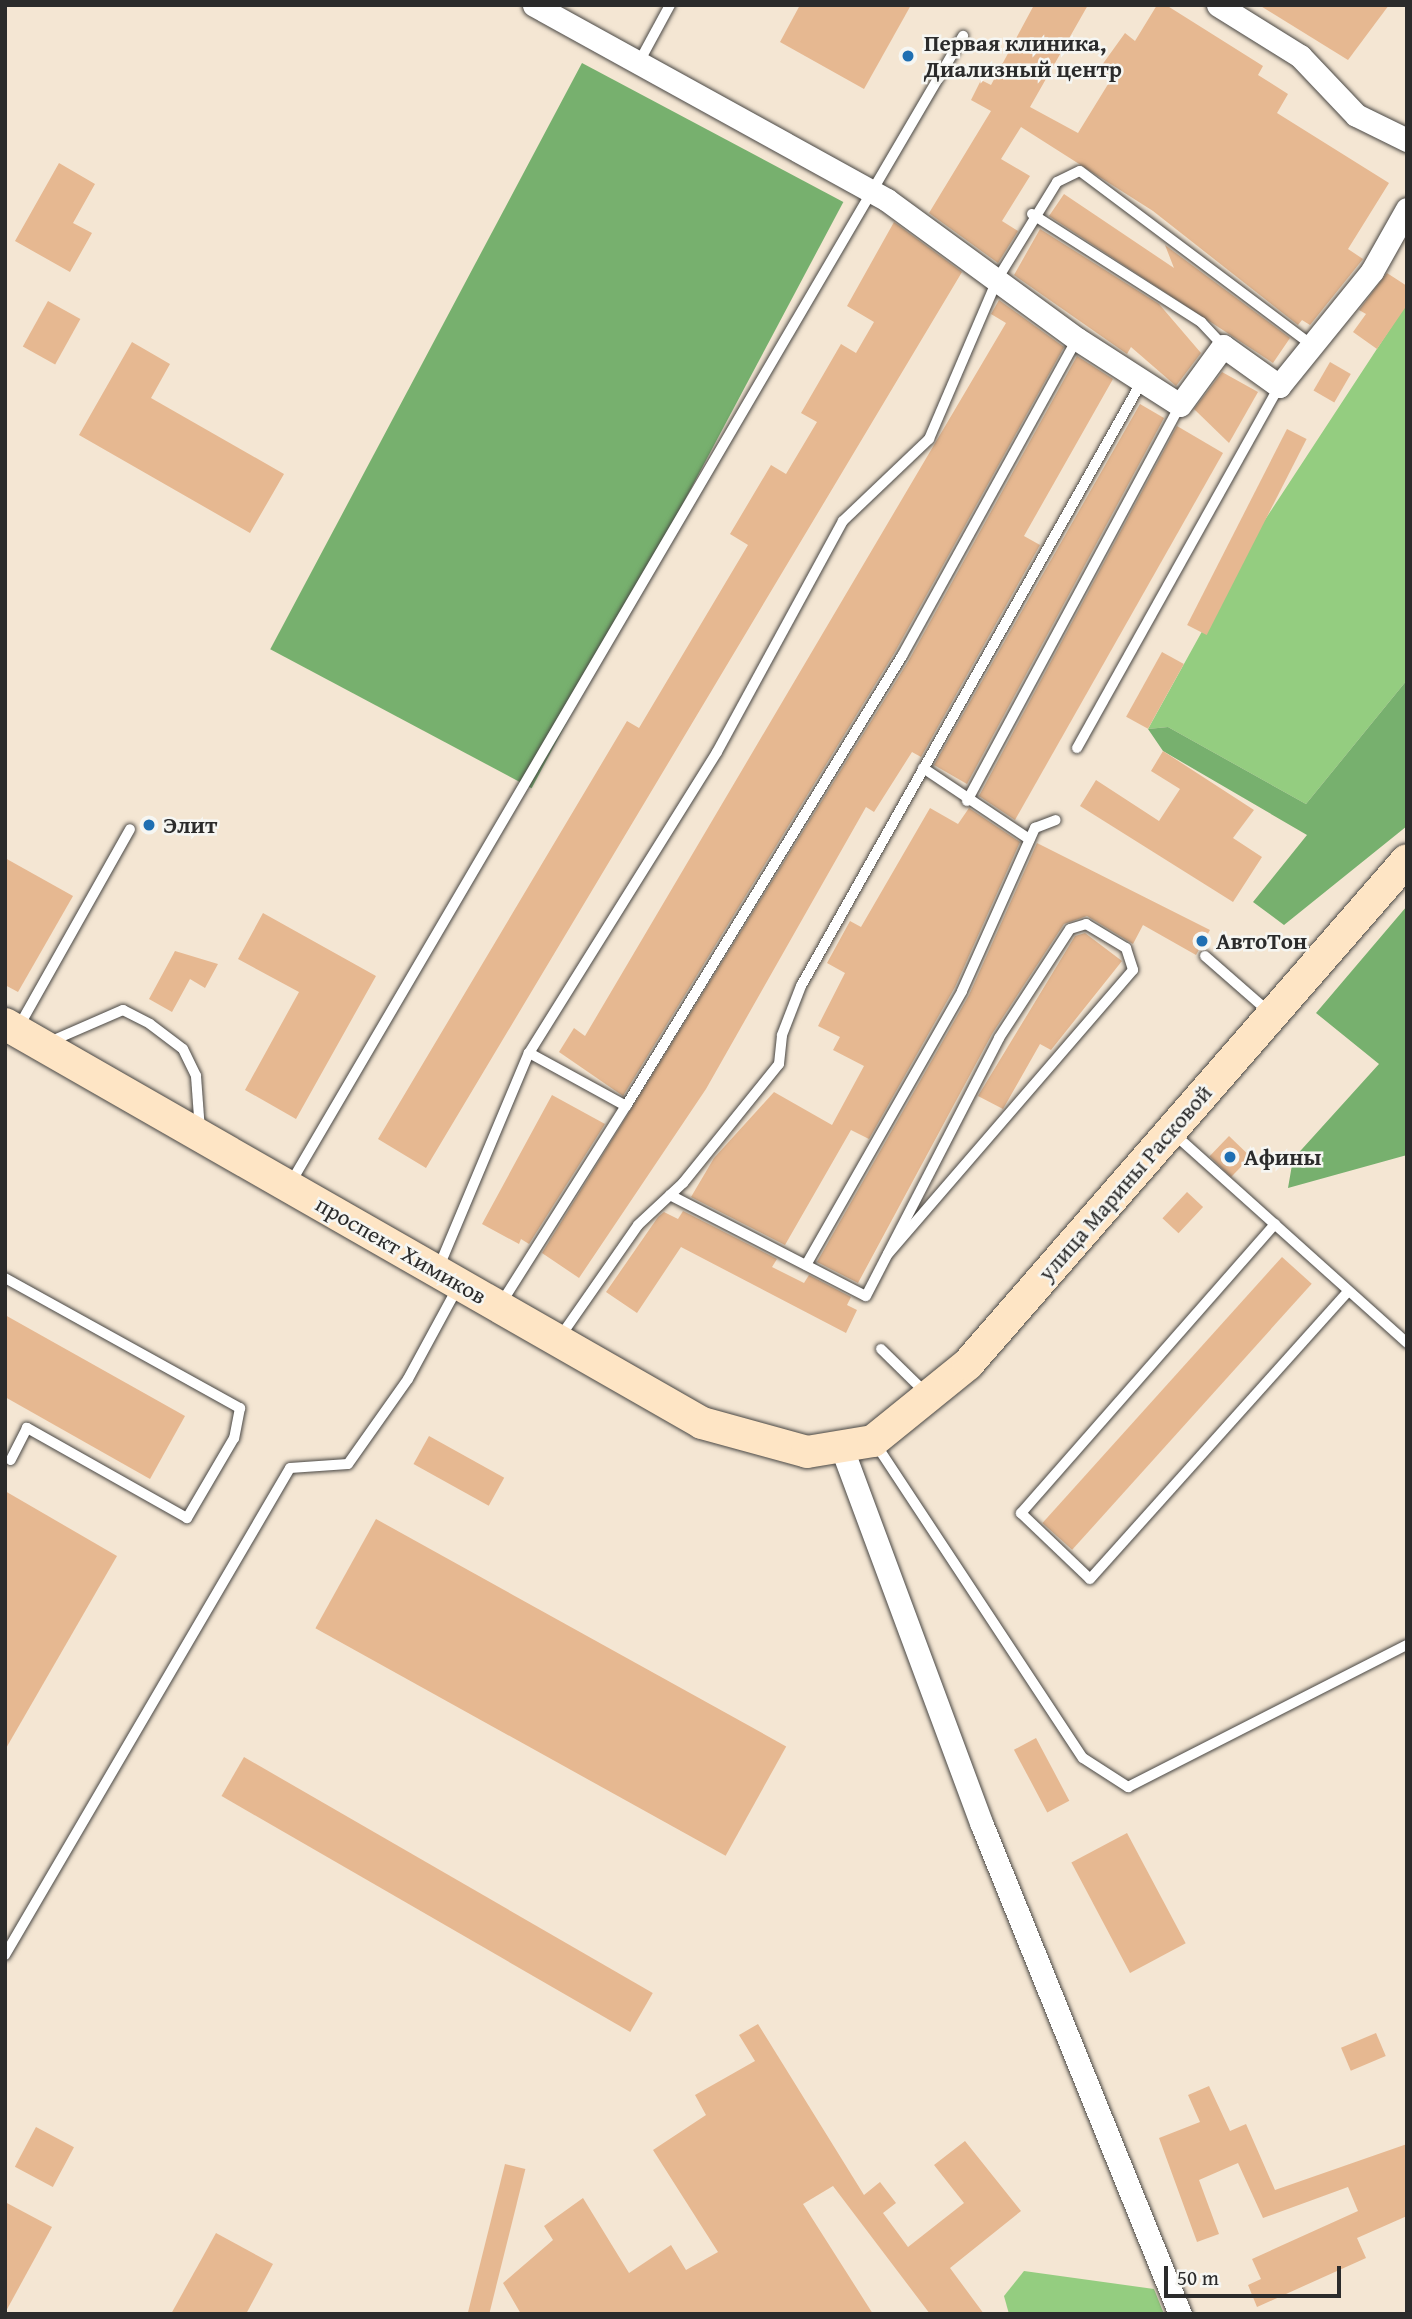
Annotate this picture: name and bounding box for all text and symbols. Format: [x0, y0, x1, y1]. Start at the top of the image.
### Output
place label: Первая клиника, Диализный центр [924, 29, 1122, 83]
marker: Первая клиника, Диализный центр [898, 46, 918, 66]
place label: Элит [163, 811, 217, 839]
marker: Элит [141, 817, 157, 833]
place label: АвтоТон [1216, 927, 1307, 955]
marker: АвтоТон [1194, 933, 1210, 949]
street label: улица Марины Расковой [1032, 1079, 1218, 1287]
place label: Афины [1244, 1143, 1321, 1171]
marker: Афины [1222, 1149, 1238, 1165]
street label: проспект Химиков [311, 1190, 491, 1310]
scale bar [1167, 2252, 1344, 2296]
text: 50 m [1177, 2262, 1219, 2293]

